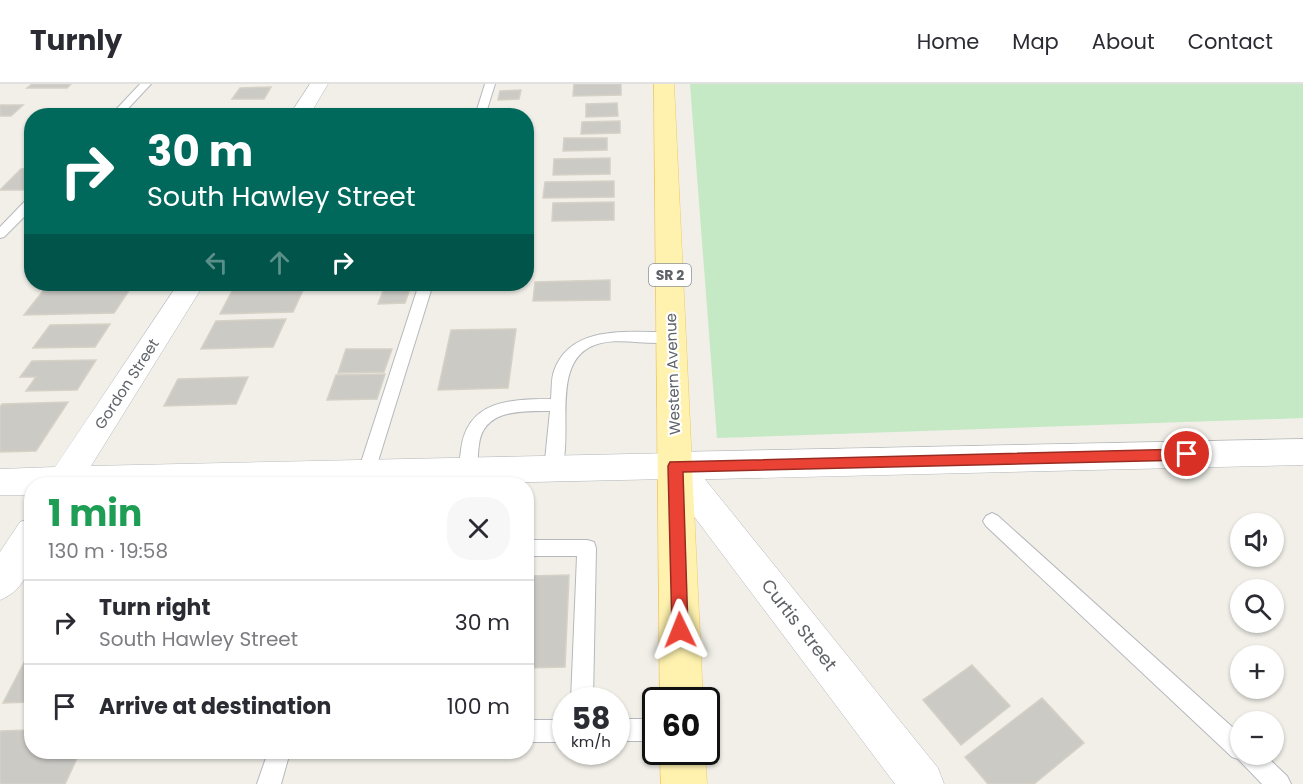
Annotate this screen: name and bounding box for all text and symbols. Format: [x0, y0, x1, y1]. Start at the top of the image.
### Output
text: Turnly [30, 21, 122, 60]
text: Home [917, 27, 979, 56]
text: Map [1012, 27, 1059, 56]
text: About [1092, 27, 1155, 56]
text: Contact [1188, 27, 1273, 56]
text: 30 m [147, 122, 253, 181]
icon: right [48, 132, 126, 210]
text: South Hawley Street [147, 178, 416, 215]
icon: left [200, 246, 233, 279]
icon: ahead [263, 246, 296, 279]
icon: right [326, 246, 359, 279]
road number: SR 2 [649, 264, 691, 286]
street label: Western Avenue [660, 313, 685, 435]
street label: Gordon Street [89, 334, 164, 433]
pin [1161, 428, 1212, 479]
icon: arrive [1170, 437, 1203, 470]
text: 1 min [48, 488, 142, 539]
button: close [447, 497, 510, 560]
map controls [1230, 513, 1284, 765]
button: sound [1230, 513, 1284, 567]
text: 130 m · 19:58 [48, 537, 168, 565]
street label: Curtis Street [756, 574, 843, 676]
button: search [1230, 579, 1284, 633]
text: Turn right [99, 592, 210, 623]
position arrow [648, 598, 712, 662]
icon: right [48, 606, 81, 639]
text: 30 m [455, 607, 510, 638]
text: South Hawley Street [99, 625, 298, 653]
button: + [1230, 645, 1284, 699]
speed limit sign: 60 [642, 687, 720, 765]
icon: arrive [48, 690, 81, 723]
text: Arrive at destination [99, 691, 331, 722]
text: 100 m [447, 691, 510, 722]
text: 58 [572, 697, 610, 740]
button: − [1230, 711, 1284, 765]
text: km/h [571, 731, 611, 752]

